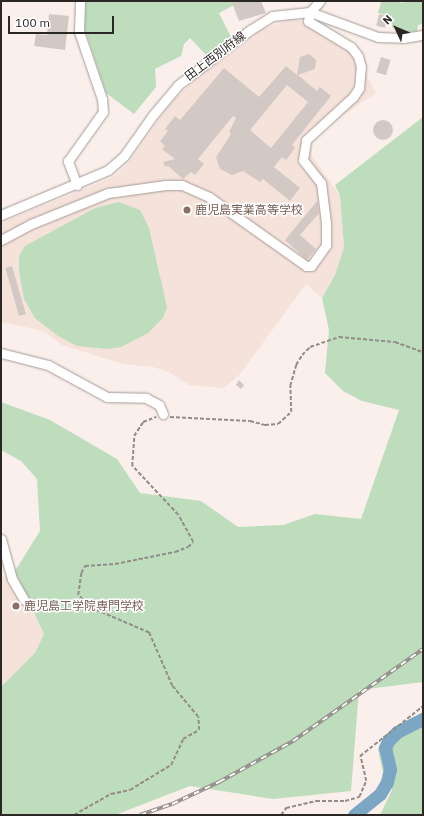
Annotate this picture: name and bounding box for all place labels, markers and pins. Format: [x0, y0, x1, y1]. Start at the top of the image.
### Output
place label: 鹿児島実業高等学校 [195, 203, 303, 217]
marker: 鹿児島実業高等学校 [182, 205, 192, 215]
place label: 鹿児島工学院専門学校 [24, 599, 144, 613]
marker: 鹿児島工学院専門学校 [11, 601, 21, 611]

